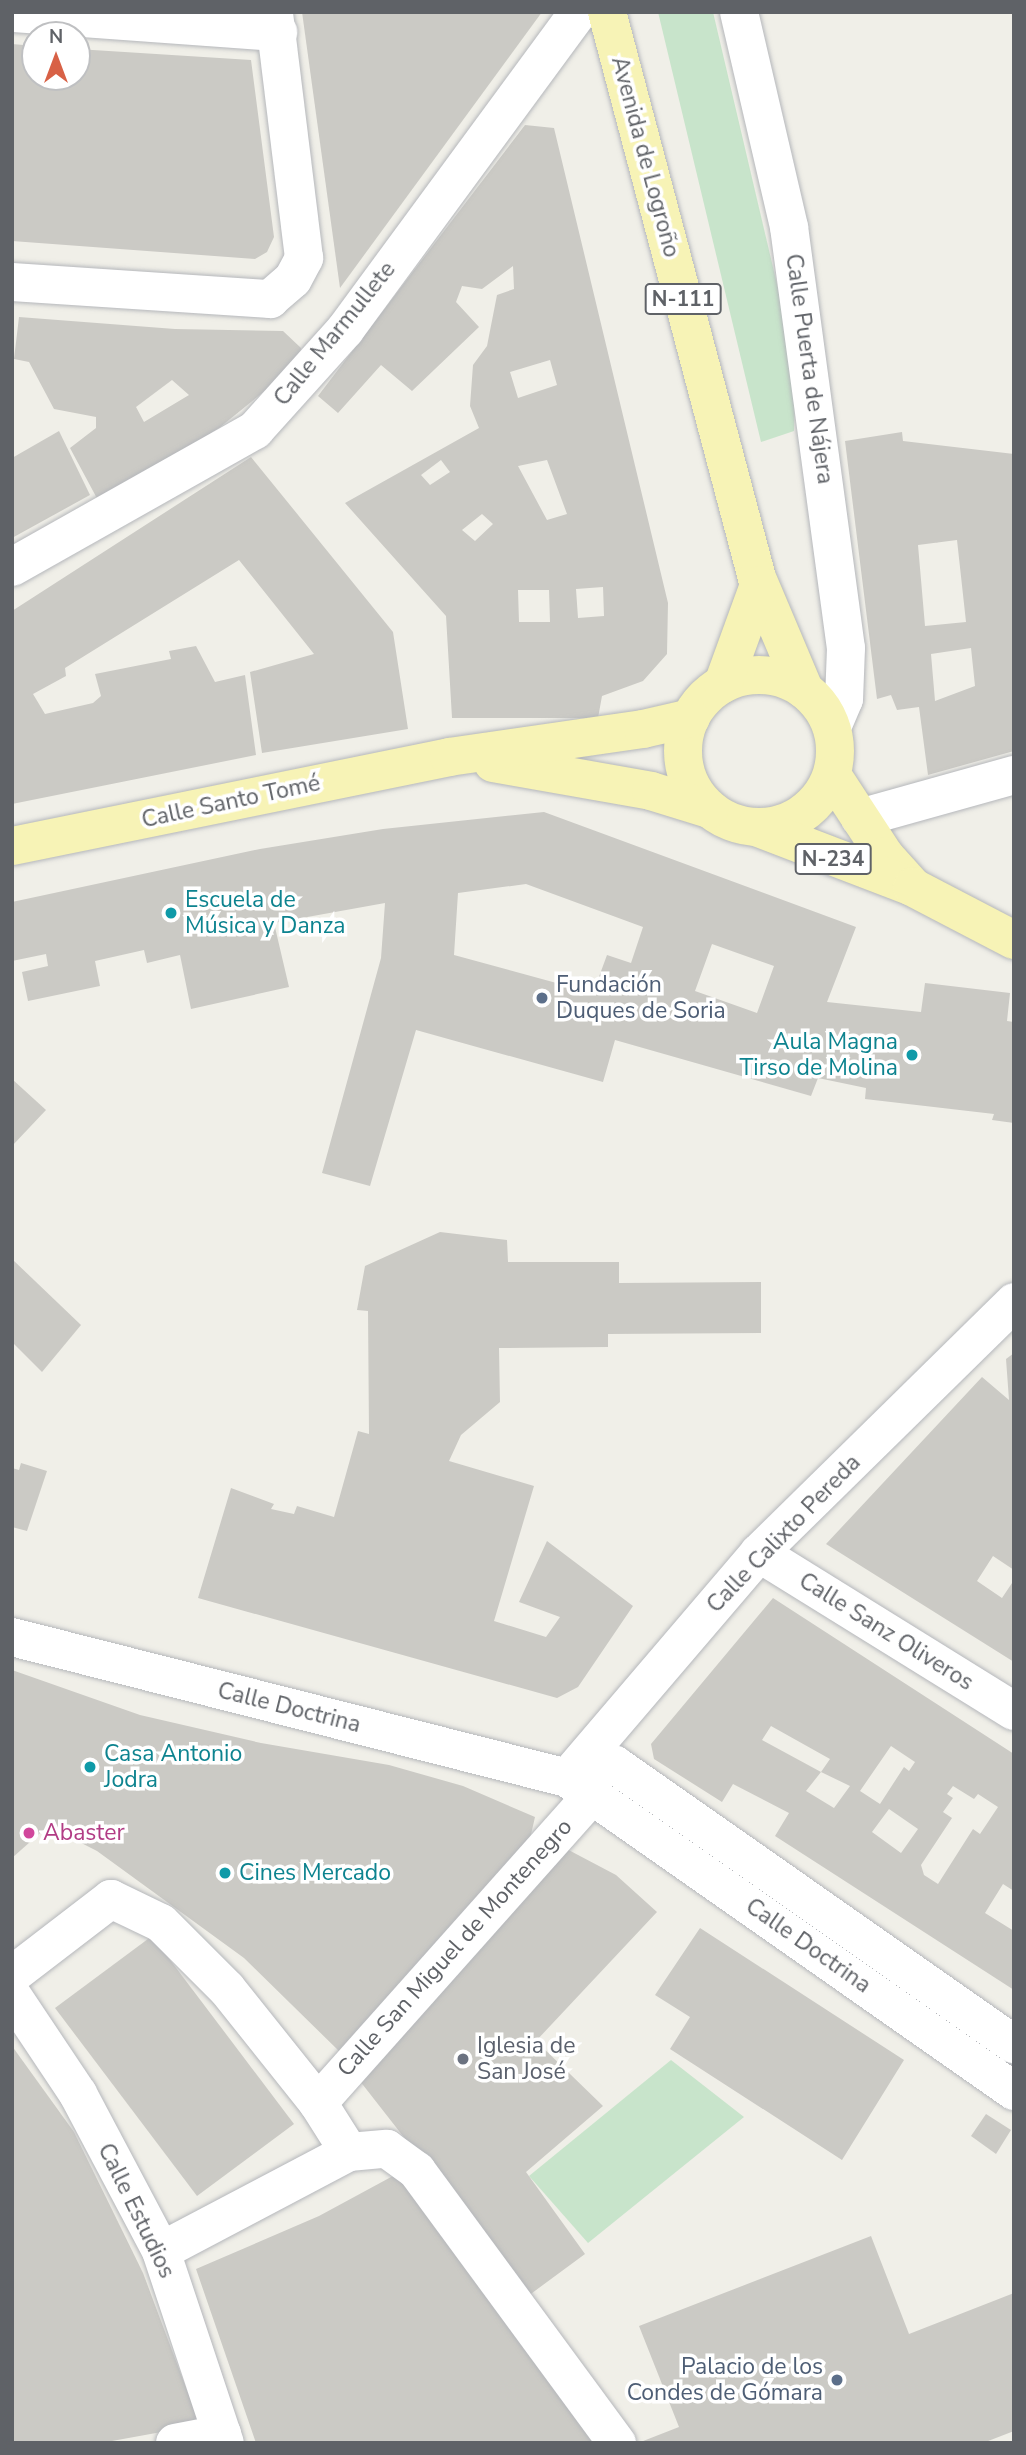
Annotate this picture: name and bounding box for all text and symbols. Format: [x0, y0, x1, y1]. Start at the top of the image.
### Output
north arrow [21, 21, 91, 91]
text: N [49, 24, 63, 50]
street label: Avenida de Logroño [605, 54, 685, 260]
street label: Calle Puerta de Nájera [779, 252, 839, 486]
street label: Calle Marmullete [268, 256, 402, 412]
road number: N-111 [644, 282, 722, 316]
street label: Calle Santo Tomé [139, 770, 323, 834]
road number: N-234 [794, 842, 872, 876]
place label: Escuela de Música y Danza [185, 886, 345, 940]
marker: Escuela de Música y Danza [163, 905, 179, 921]
place label: Fundación Duques de Soria [556, 971, 726, 1025]
marker: Fundación Duques de Soria [534, 990, 550, 1006]
place label: Aula Magna Tirso de Molina [740, 1028, 898, 1082]
marker: Aula Magna Tirso de Molina [904, 1047, 920, 1063]
street label: Calle Calixto Pereda [701, 1449, 867, 1619]
street label: Calle Sanz Oliveros [794, 1567, 978, 1697]
street label: Calle Doctrina [215, 1677, 363, 1739]
place label: Casa Antonio Jodra [104, 1740, 242, 1794]
marker: Casa Antonio Jodra [82, 1759, 98, 1775]
street label: Calle San Miguel de Montenegro [332, 1813, 578, 2083]
place label: Abaster [43, 1819, 125, 1847]
marker: Abaster [21, 1825, 37, 1841]
place label: Cines Mercado [239, 1859, 391, 1887]
marker: Cines Mercado [217, 1865, 233, 1881]
street label: Calle Doctrina [740, 1893, 876, 1999]
place label: Iglesia de San José [477, 2032, 575, 2086]
marker: Iglesia de San José [455, 2051, 471, 2067]
street label: Calle Estudios [91, 2139, 181, 2283]
place label: Palacio de los Condes de Gómara [627, 2353, 823, 2407]
marker: Palacio de los Condes de Gómara [829, 2372, 845, 2388]

